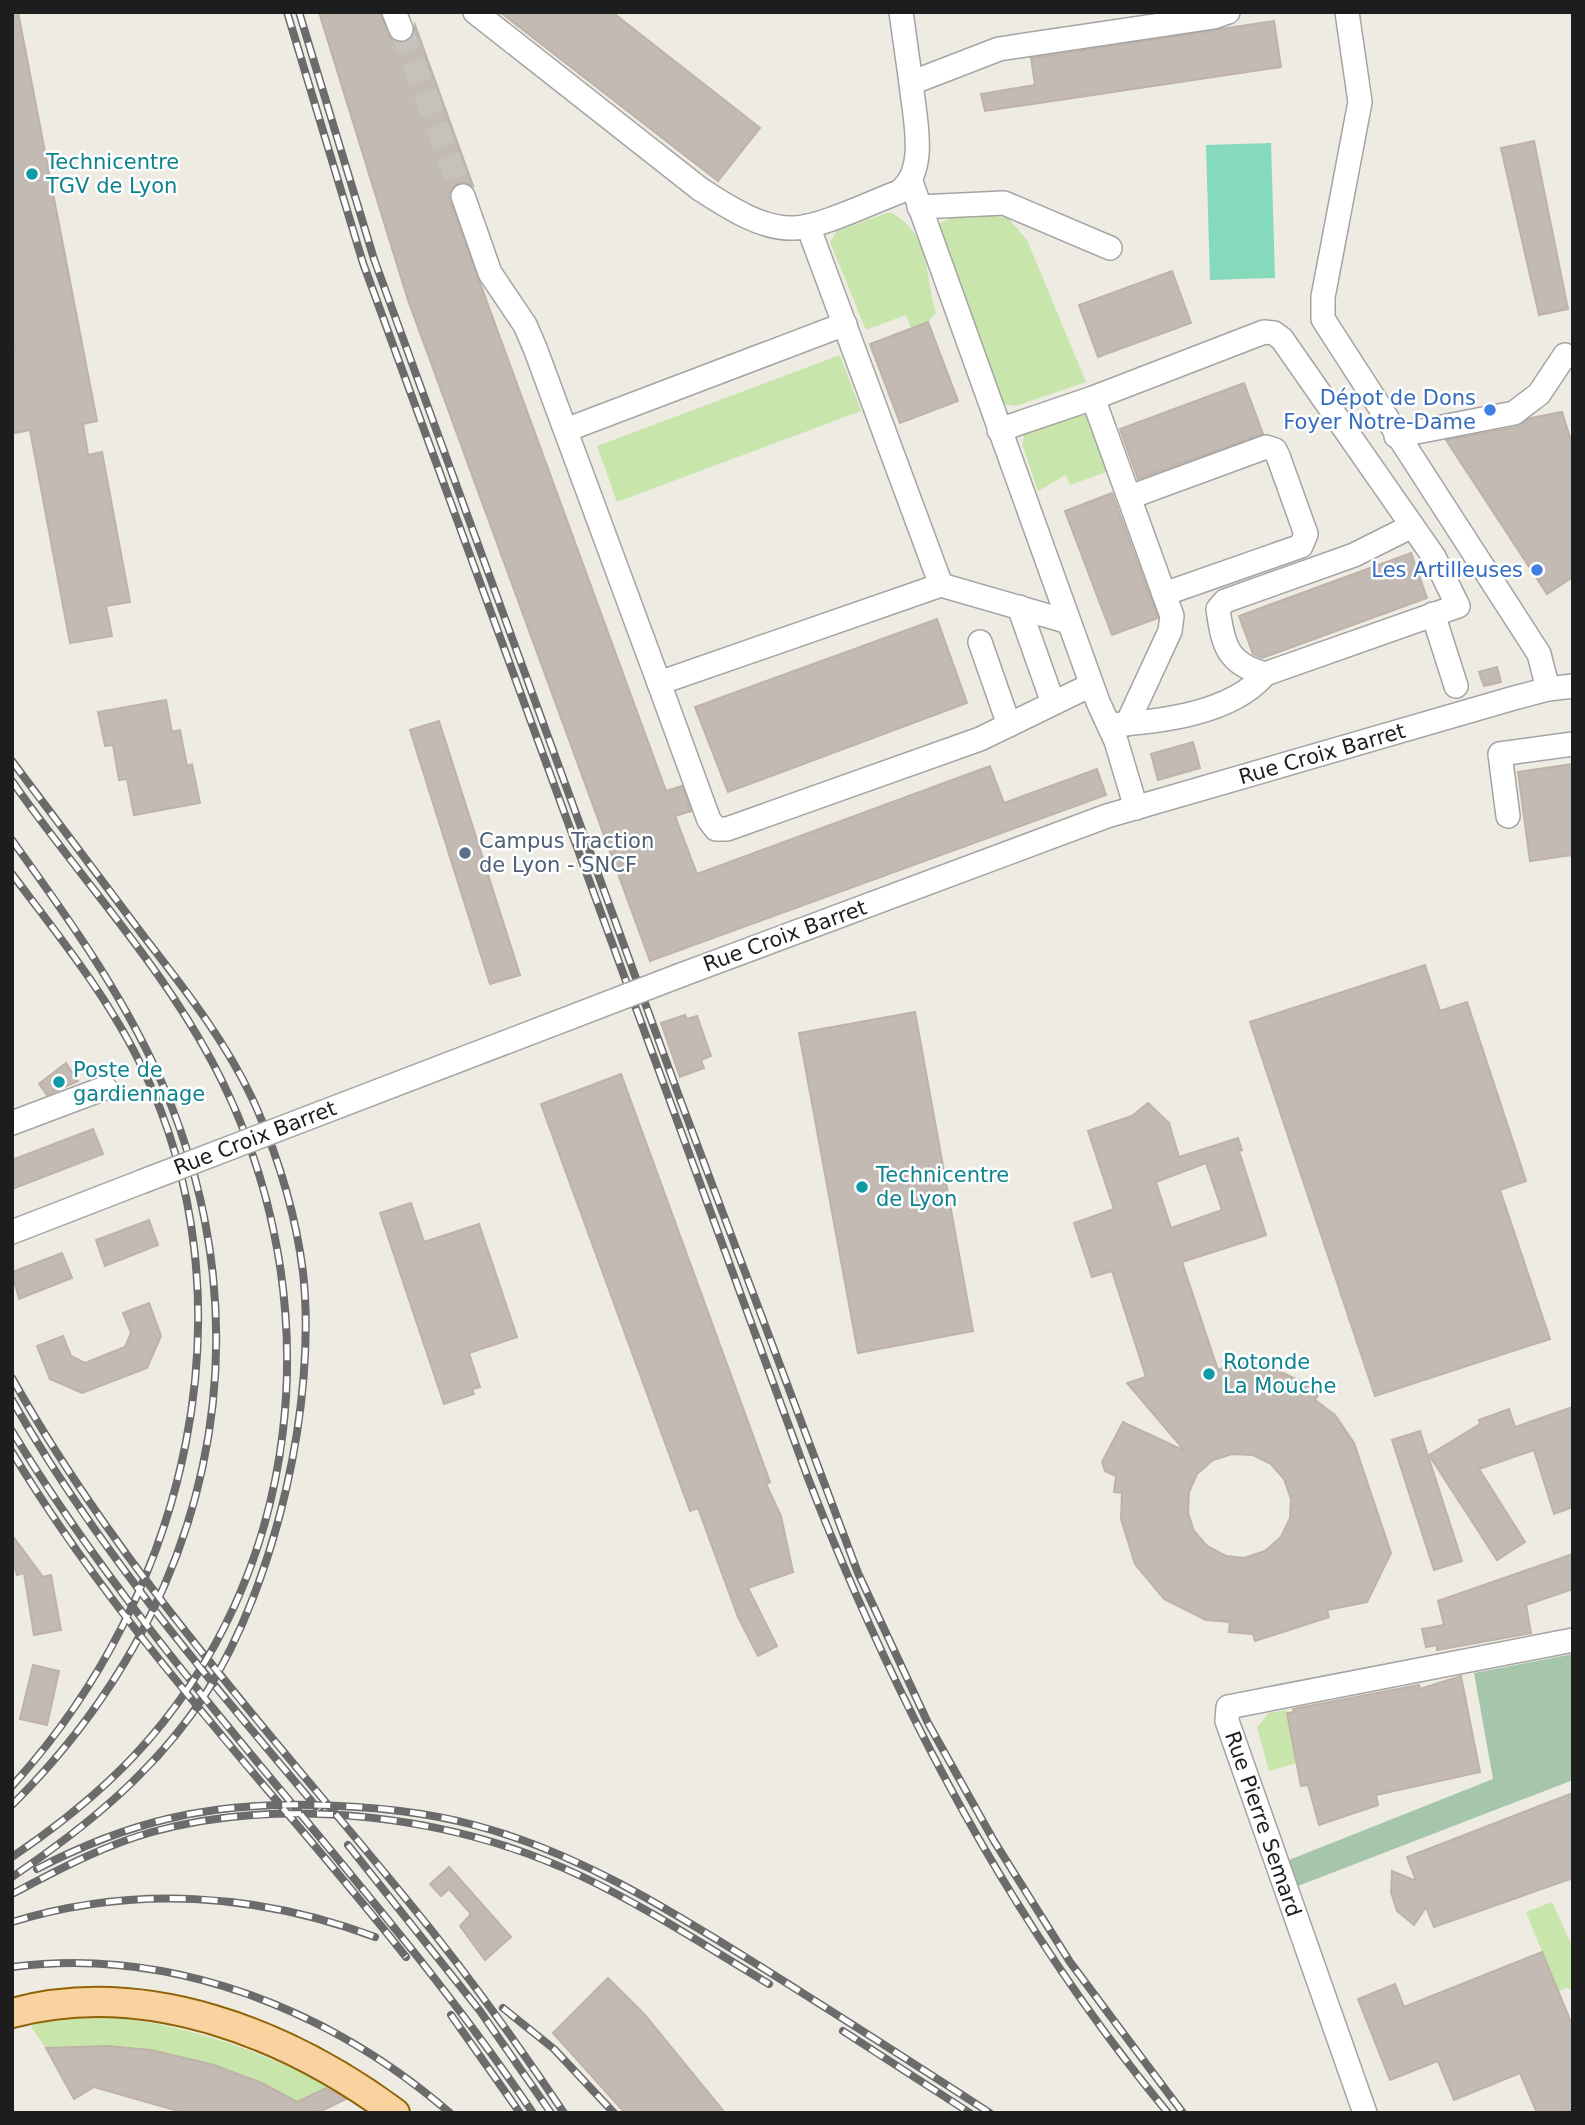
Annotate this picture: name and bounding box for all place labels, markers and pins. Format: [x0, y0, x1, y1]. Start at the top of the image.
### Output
place label: Technicentre TGV de Lyon [45, 150, 179, 198]
marker: Technicentre TGV de Lyon [24, 166, 40, 182]
place label: Dépot de Dons Foyer Notre-Dame [1283, 386, 1476, 434]
marker: Dépot de Dons Foyer Notre-Dame [1482, 402, 1498, 418]
place label: Les Artilleuses [1371, 558, 1523, 582]
marker: Les Artilleuses [1529, 562, 1545, 578]
place label: Campus Traction de Lyon - SNCF [479, 829, 654, 877]
marker: Campus Traction de Lyon - SNCF [457, 845, 473, 861]
place label: Poste de gardiennage [73, 1058, 205, 1106]
marker: Poste de gardiennage [51, 1074, 67, 1090]
place label: Technicentre de Lyon [875, 1163, 1009, 1211]
marker: Technicentre de Lyon [854, 1179, 870, 1195]
place label: Rotonde La Mouche [1223, 1350, 1336, 1398]
marker: Rotonde La Mouche [1201, 1366, 1217, 1382]

